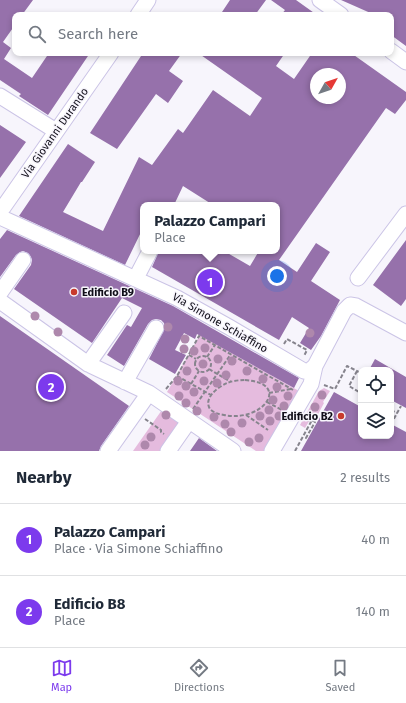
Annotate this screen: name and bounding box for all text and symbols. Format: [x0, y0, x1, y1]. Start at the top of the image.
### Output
search box [12, 12, 394, 56]
icon: search [26, 23, 48, 45]
text: Search here [58, 25, 138, 43]
north arrow [310, 68, 346, 104]
street label: Via Giovanni Durando [19, 85, 91, 181]
popup [140, 202, 280, 254]
text: Palazzo Campari [154, 212, 266, 230]
text: Place [154, 230, 186, 245]
your location [267, 266, 287, 286]
pin: 1 [197, 267, 223, 297]
place label: Edificio B9 [82, 286, 134, 299]
marker: Edificio B9 [69, 287, 79, 297]
street label: Via Simone Schiaffino [170, 290, 270, 356]
map controls [358, 367, 394, 439]
button: locate [358, 367, 394, 403]
pin: 2 [38, 372, 64, 402]
button: layers [358, 403, 394, 439]
place label: Edificio B2 [281, 410, 333, 423]
marker: Edificio B2 [336, 411, 346, 421]
text: Nearby [16, 467, 71, 488]
text: 2 results [340, 470, 390, 485]
text: Palazzo Campari [54, 523, 165, 541]
text: 1 [26, 532, 32, 547]
text: 40 m [361, 532, 390, 547]
text: Place · Via Simone Schiaffino [54, 541, 223, 556]
text: Edificio B8 [54, 595, 126, 613]
text: 2 [26, 604, 32, 619]
text: 140 m [356, 604, 390, 619]
text: Place [54, 613, 85, 628]
tab: Map [51, 657, 73, 694]
tab: Directions [174, 657, 224, 694]
tab: Saved [326, 657, 355, 694]

